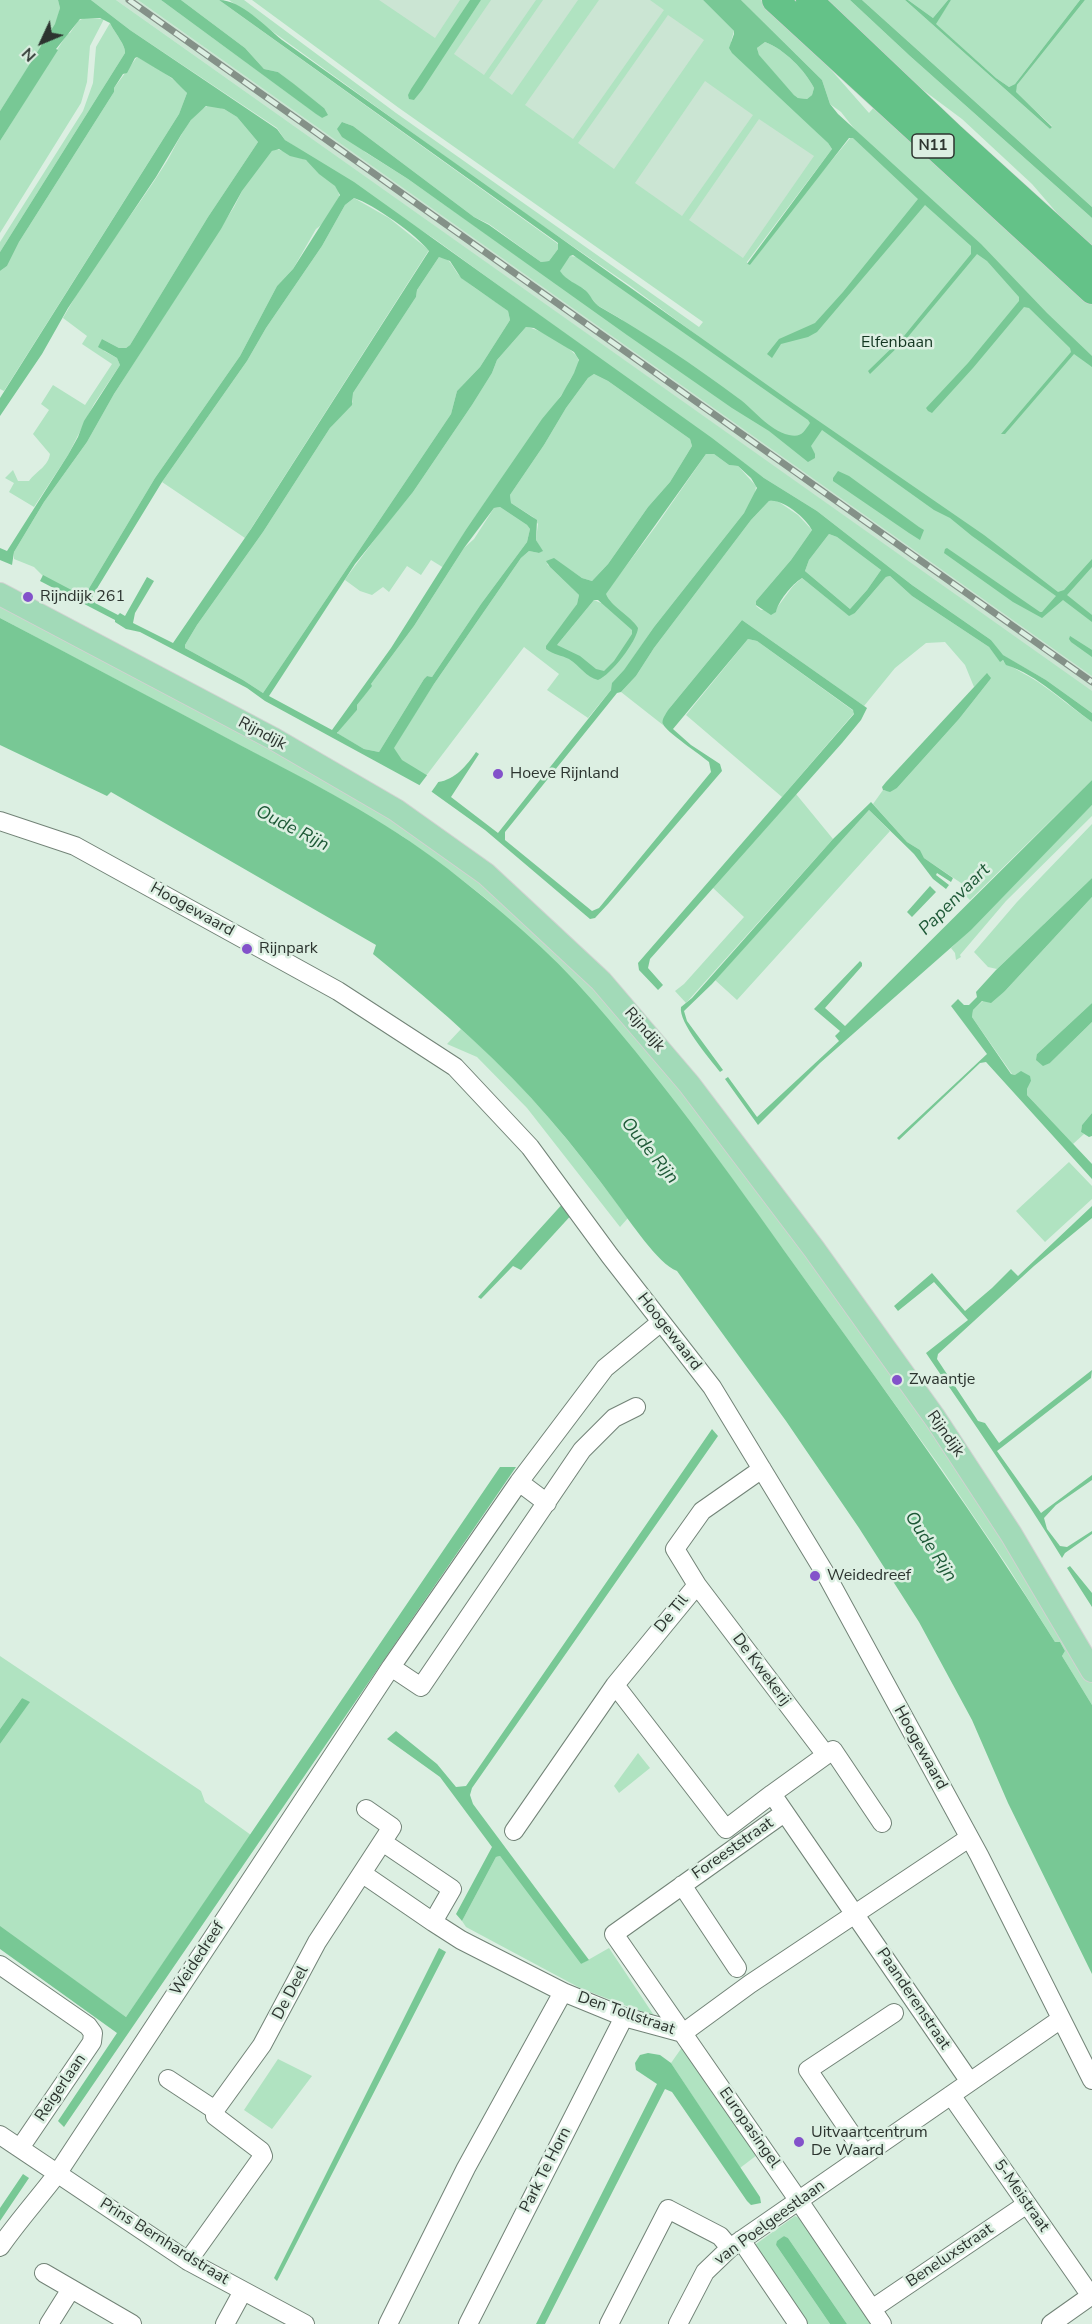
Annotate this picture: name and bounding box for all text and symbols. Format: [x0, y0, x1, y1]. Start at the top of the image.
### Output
north arrow [12, 12, 72, 72]
text: N [17, 43, 41, 66]
road number: N11 [912, 134, 954, 158]
park label: Elfenbaan [861, 333, 933, 353]
place label: Rijndijk 261 [40, 587, 125, 607]
marker: Rijndijk 261 [21, 590, 35, 604]
street label: Rijndijk [234, 713, 290, 755]
place label: Hoeve Rijnland [510, 764, 619, 784]
marker: Hoeve Rijnland [491, 767, 505, 781]
water label: Oude Rijn [252, 801, 332, 857]
water label: Papenvaart [915, 860, 995, 940]
street label: Hoogewaard [147, 879, 237, 941]
place label: Rijnpark [259, 939, 318, 959]
marker: Rijnpark [240, 942, 254, 956]
street label: Rijndijk [620, 1004, 668, 1056]
water label: Oude Rijn [616, 1113, 682, 1189]
street label: Hoogewaard [633, 1289, 705, 1375]
place label: Zwaantje [909, 1370, 975, 1390]
marker: Zwaantje [890, 1373, 904, 1387]
street label: Rijndijk [922, 1407, 968, 1461]
water label: Oude Rijn [899, 1508, 961, 1586]
place label: Weidedreef [827, 1566, 911, 1586]
marker: Weidedreef [808, 1569, 822, 1583]
street label: De Til [651, 1591, 693, 1637]
street label: De Kwekerij [728, 1630, 794, 1710]
street label: Hoogewaard [889, 1703, 951, 1793]
street label: Foreeststraat [689, 1814, 777, 1884]
street label: Weidedreef [167, 1919, 229, 1999]
street label: Paanderenstraat [872, 1945, 954, 2053]
street label: De Deel [269, 1963, 313, 2023]
street label: Den Tollstraat [575, 1988, 677, 2040]
street label: Reigerlaan [31, 2051, 91, 2125]
street label: Europasingel [714, 2084, 784, 2172]
place label: Uitvaartcentrum De Waard [811, 2123, 928, 2161]
street label: Park Te Horn [516, 2124, 576, 2216]
marker: Uitvaartcentrum De Waard [792, 2135, 806, 2149]
street label: 5-Meistraat [989, 2156, 1053, 2236]
street label: van Poelgeestlaan [711, 2176, 829, 2270]
street label: Prins Bernhardstraat [96, 2195, 232, 2289]
street label: Beneluxstraat [903, 2220, 997, 2292]

